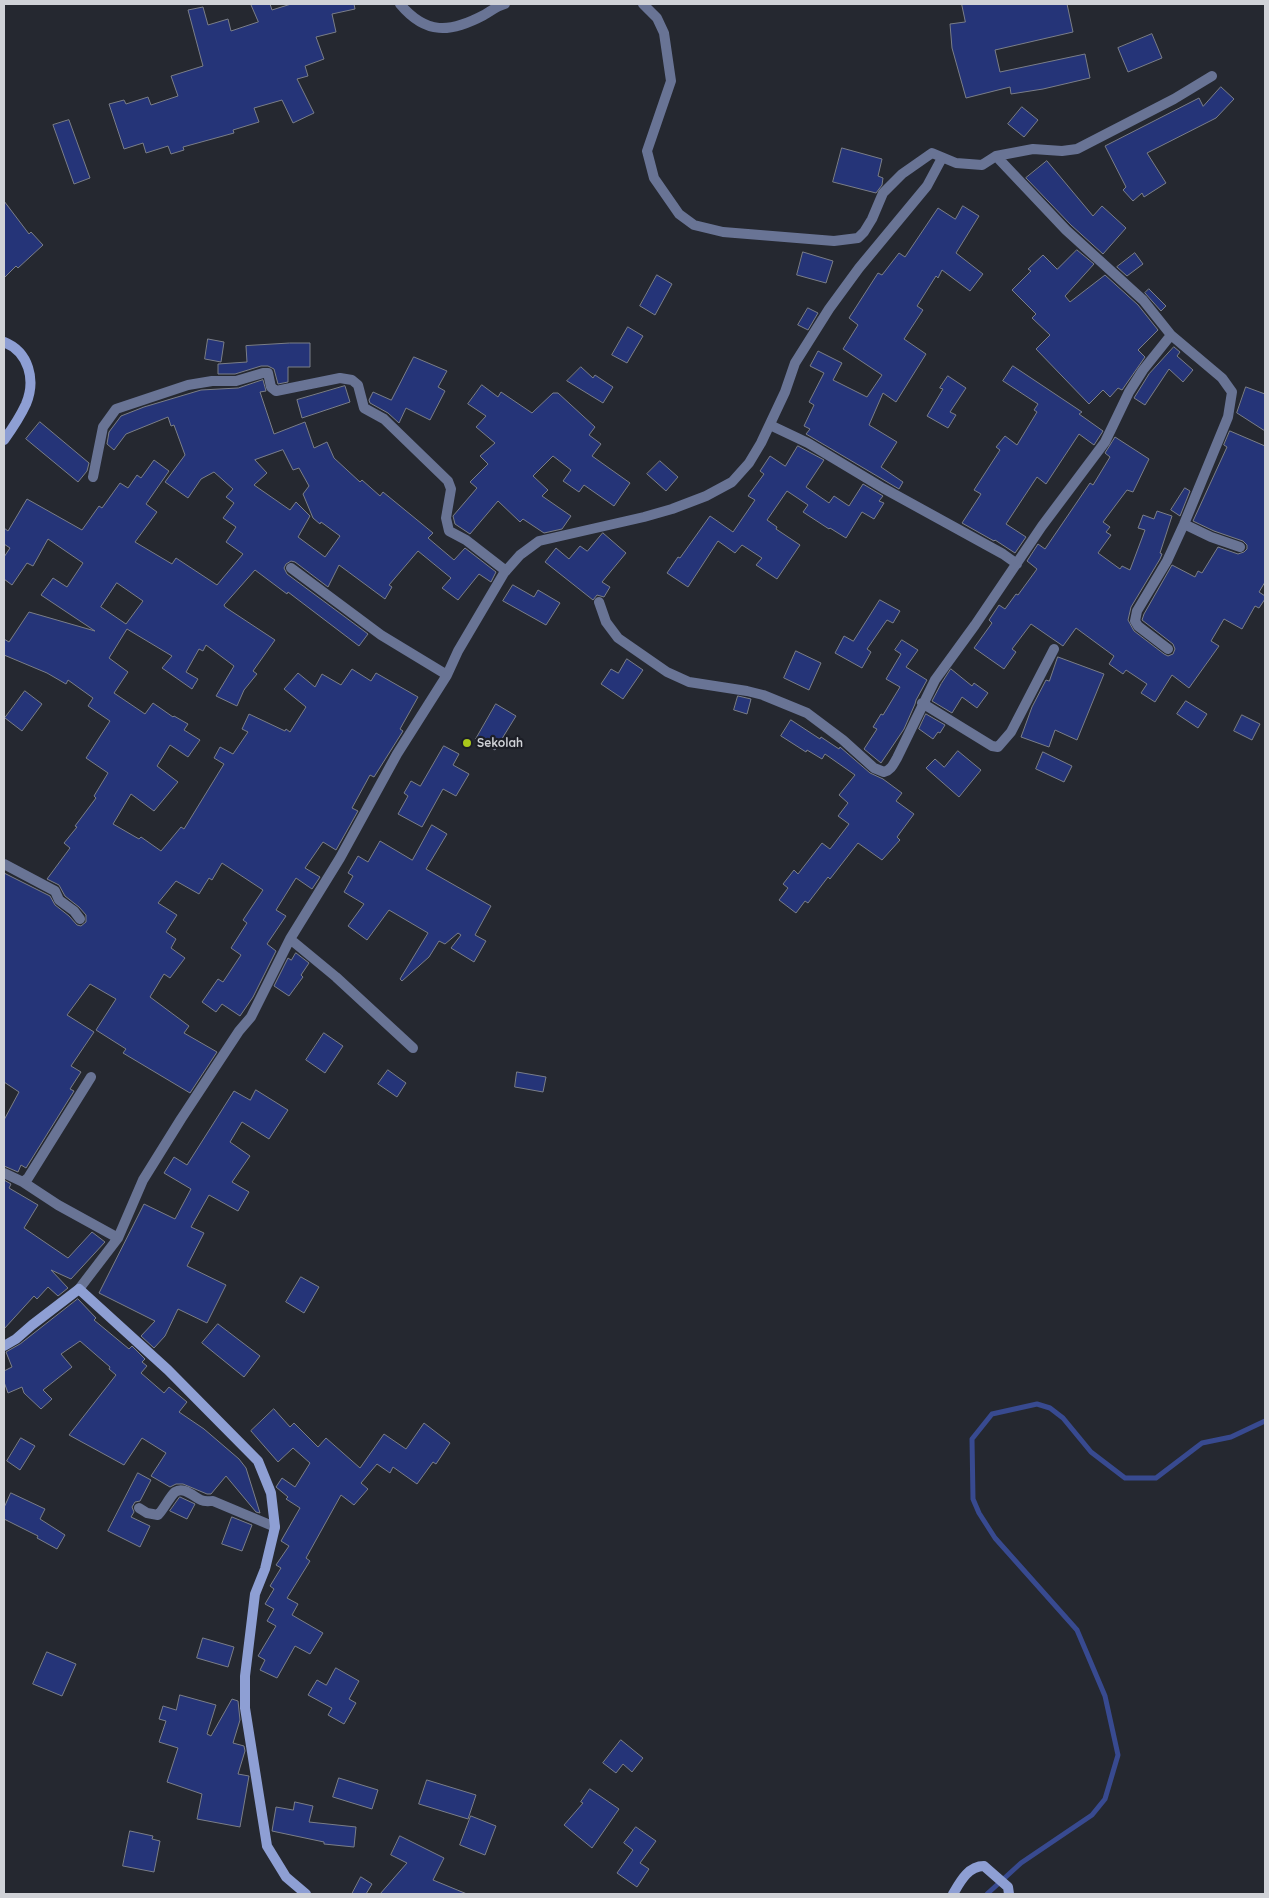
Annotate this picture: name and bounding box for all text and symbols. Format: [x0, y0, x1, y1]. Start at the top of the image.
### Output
place label: Sekolah [477, 736, 523, 750]
marker: Sekolah [461, 737, 473, 749]

